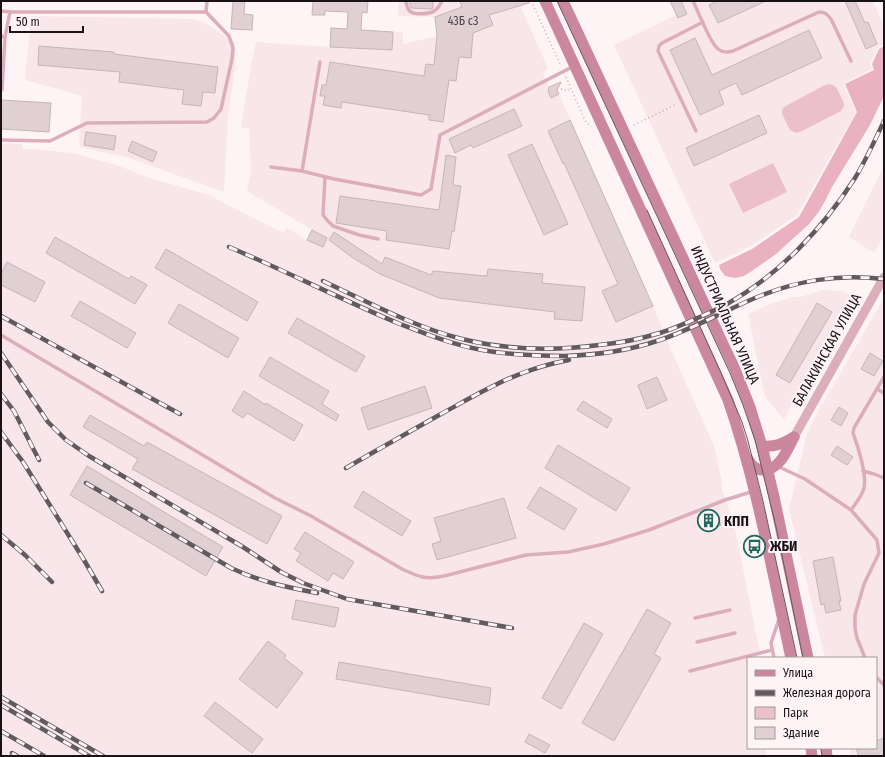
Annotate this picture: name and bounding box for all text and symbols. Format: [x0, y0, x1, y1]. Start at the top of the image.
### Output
scale bar [10, 8, 83, 34]
house number: 43Б с3 [448, 14, 478, 28]
text: 50 m [16, 15, 40, 29]
street label: ИНДУСТРИАЛЬНАЯ УЛИЦА [687, 243, 763, 387]
street label: БАЛАКИНСКАЯ УЛИЦА [789, 290, 865, 409]
building icon: КПП [696, 508, 722, 534]
place label: КПП [724, 513, 749, 530]
bus stop icon: ЖБИ [741, 533, 767, 559]
place label: ЖБИ [769, 538, 798, 555]
legend [747, 657, 877, 749]
text: Улица [782, 666, 813, 680]
text: Железная дорога [783, 686, 871, 700]
text: Парк [783, 706, 809, 720]
text: Здание [783, 726, 819, 740]

